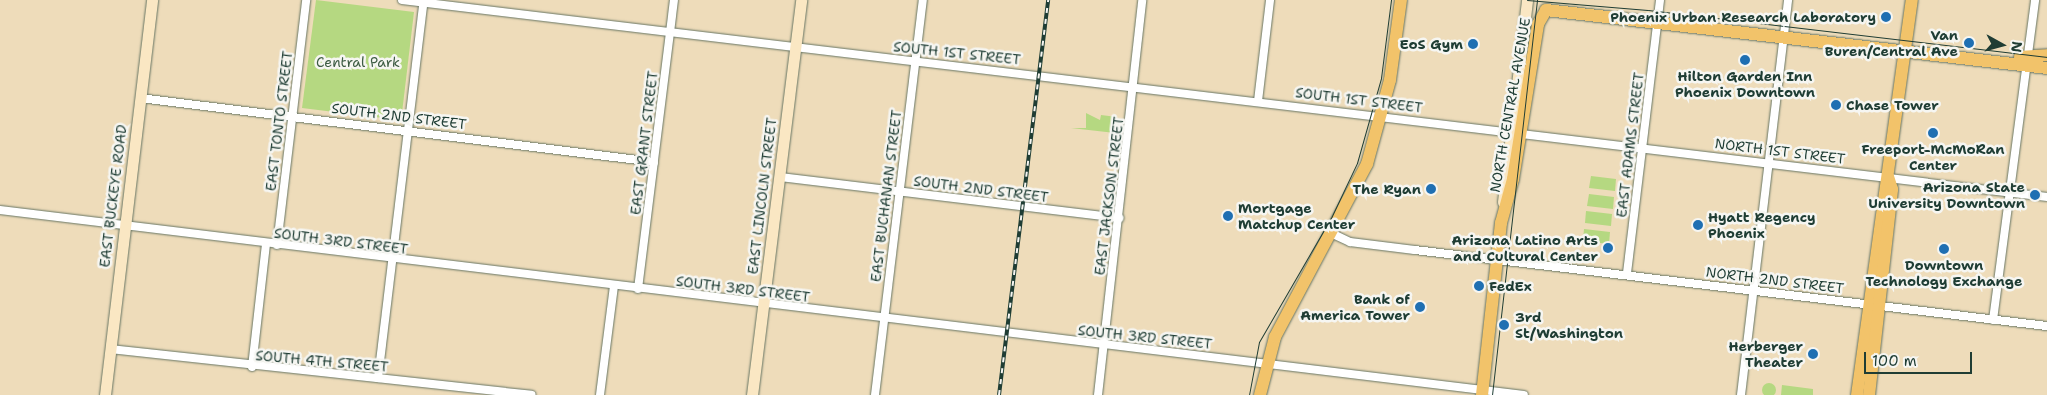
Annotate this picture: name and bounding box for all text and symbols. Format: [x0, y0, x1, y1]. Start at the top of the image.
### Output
place label: Phoenix Urban Research Laboratory [1610, 9, 1876, 25]
marker: Phoenix Urban Research Laboratory [1880, 11, 1892, 23]
street label: NORTH CENTRAL AVENUE [1486, 16, 1534, 194]
north arrow [1977, 20, 2027, 70]
place label: Van Buren/Central Ave [1825, 27, 1958, 59]
place label: EoS Gym [1400, 36, 1463, 52]
marker: Van Buren/Central Ave [1962, 36, 1976, 50]
street label: SOUTH 1ST STREET [892, 38, 1022, 68]
marker: EoS Gym [1467, 38, 1479, 50]
text: N [2007, 40, 2026, 53]
street label: EAST TONTO STREET [262, 50, 296, 192]
park label: Central Park [316, 54, 400, 70]
marker: Hilton Garden Inn Phoenix Downtown [1739, 54, 1751, 66]
place label: Hilton Garden Inn Phoenix Downtown [1675, 68, 1815, 100]
street label: EAST GRANT STREET [627, 70, 661, 216]
street label: EAST ADAMS STREET [1613, 72, 1647, 218]
street label: SOUTH 1ST STREET [1294, 84, 1424, 116]
place label: Chase Tower [1846, 97, 1939, 113]
street label: SOUTH 2ND STREET [331, 99, 467, 133]
marker: Chase Tower [1830, 99, 1842, 111]
street label: EAST BUCHANAN STREET [867, 109, 905, 283]
street label: EAST JACKSON STREET [1091, 116, 1127, 276]
street label: EAST LINCOLN STREET [744, 117, 780, 275]
street label: EAST BUCKEYE ROAD [96, 124, 130, 268]
marker: Freeport-McMoRan Center [1927, 127, 1939, 139]
street label: NORTH 1ST STREET [1714, 135, 1846, 167]
place label: Freeport-McMoRan Center [1861, 141, 2005, 174]
street label: SOUTH 2ND STREET [913, 172, 1049, 206]
place label: Arizona State University Downtown [1868, 179, 2025, 212]
place label: The Ryan [1352, 181, 1421, 197]
marker: The Ryan [1425, 183, 1437, 195]
marker: Arizona State University Downtown [2029, 189, 2041, 201]
place label: Mortgage Matchup Center [1238, 200, 1355, 232]
place label: Hyatt Regency Phoenix [1708, 209, 1816, 242]
marker: Mortgage Matchup Center [1222, 210, 1234, 222]
marker: Hyatt Regency Phoenix [1692, 219, 1704, 231]
street label: SOUTH 3RD STREET [273, 224, 409, 258]
place label: Arizona Latino Arts and Cultural Center [1452, 232, 1598, 264]
marker: Arizona Latino Arts and Cultural Center [1602, 242, 1614, 254]
marker: Downtown Technology Exchange [1938, 243, 1950, 255]
place label: Downtown Technology Exchange [1866, 257, 2022, 290]
street label: NORTH 2ND STREET [1705, 263, 1845, 297]
street label: SOUTH 3RD STREET [675, 272, 811, 306]
place label: FedEx [1489, 278, 1532, 294]
marker: FedEx [1473, 280, 1485, 292]
place label: Bank of America Tower [1300, 291, 1410, 324]
marker: Bank of America Tower [1414, 301, 1426, 313]
place label: 3rd St/Washington [1515, 309, 1623, 342]
marker: 3rd St/Washington [1497, 318, 1511, 332]
street label: SOUTH 3RD STREET [1077, 322, 1213, 352]
place label: Herberger Theater [1728, 338, 1803, 371]
scale bar [1867, 342, 1974, 374]
street label: SOUTH 4TH STREET [255, 347, 389, 375]
marker: Herberger Theater [1807, 348, 1819, 360]
text: 100 m [1872, 351, 1917, 371]

